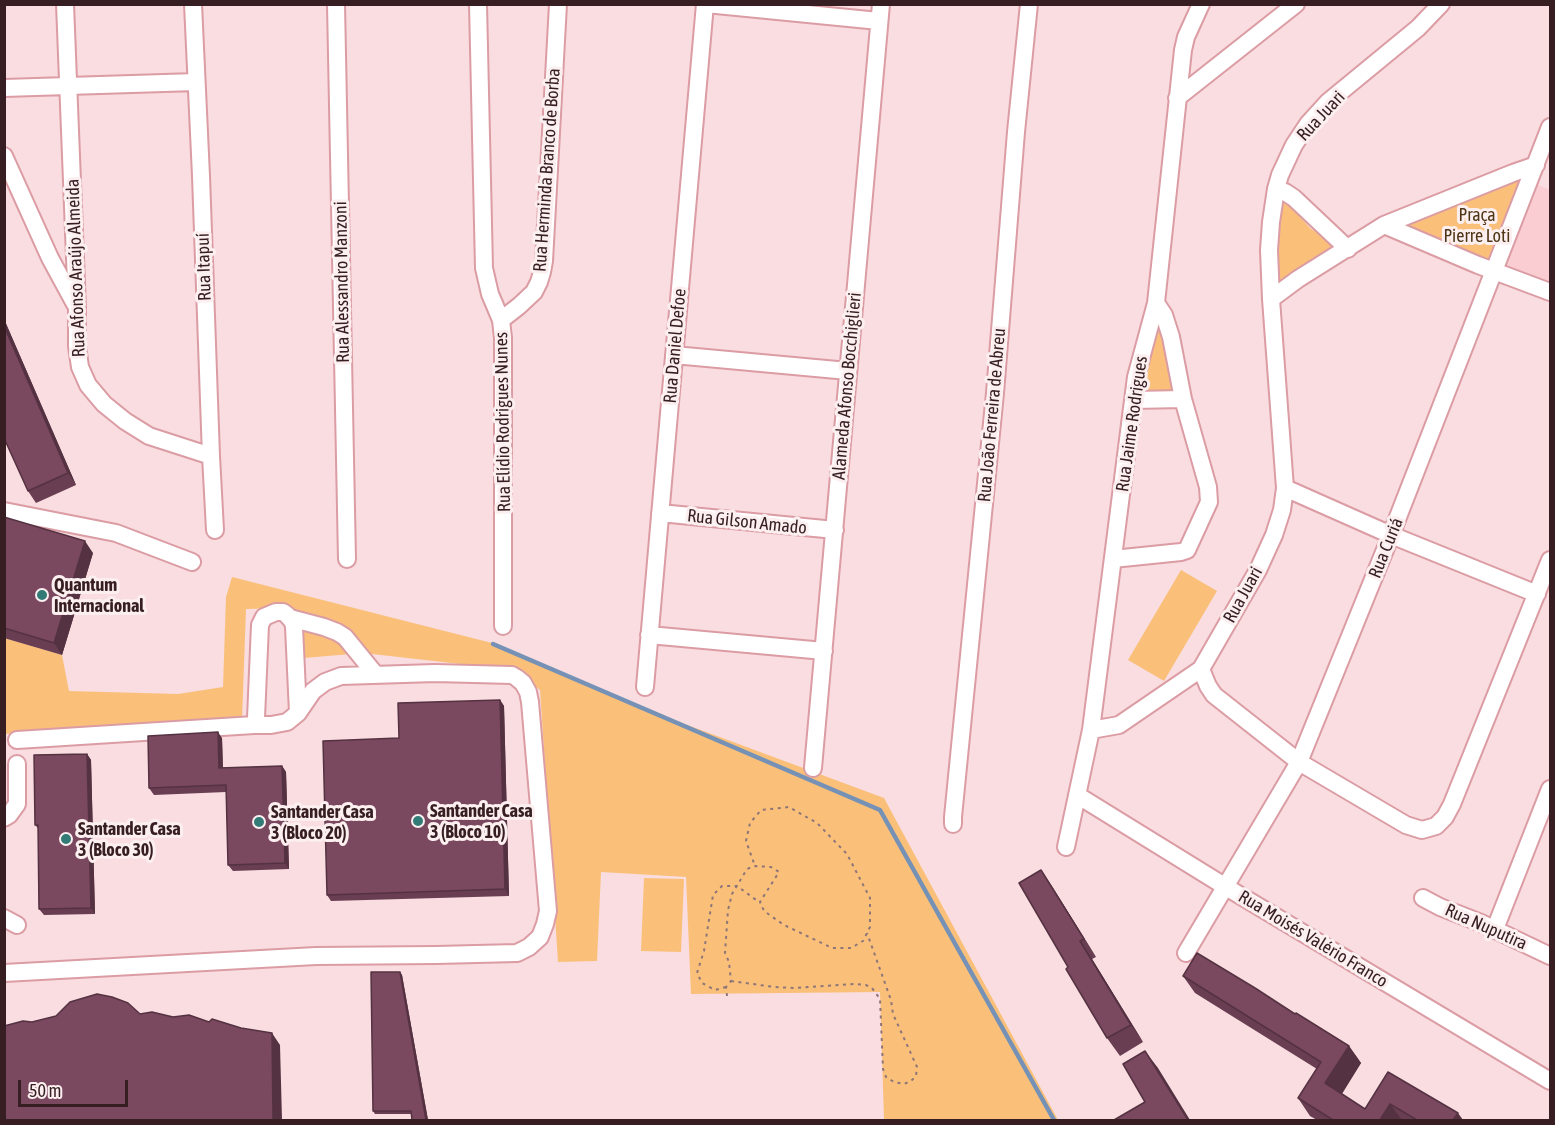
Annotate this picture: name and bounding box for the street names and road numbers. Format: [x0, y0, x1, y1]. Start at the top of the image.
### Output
street label: Rua Herminda Branco de Borba [529, 67, 565, 273]
street label: Rua Juari [1292, 86, 1350, 146]
street label: Rua Afonso Araújo Almeida [62, 178, 90, 358]
street label: Rua Alessandro Manzoni [330, 201, 354, 363]
street label: Rua Itapuí [192, 233, 216, 301]
street label: Rua Daniel Defoe [659, 288, 691, 404]
street label: Alameda Afonso Bocchiglieri [828, 291, 866, 481]
street label: Rua João Ferreira de Abreu [974, 327, 1010, 503]
street label: Rua Elídio Rodrigues Nunes [491, 332, 515, 512]
street label: Rua Jaime Rodrigues [1112, 355, 1152, 493]
street label: Rua Gilson Amado [686, 505, 808, 539]
street label: Rua Curiá [1364, 515, 1408, 581]
street label: Rua Juari [1219, 563, 1267, 627]
street label: Rua Moisés Valério Franco [1234, 886, 1392, 992]
street label: Rua Nuputira [1442, 899, 1530, 955]

